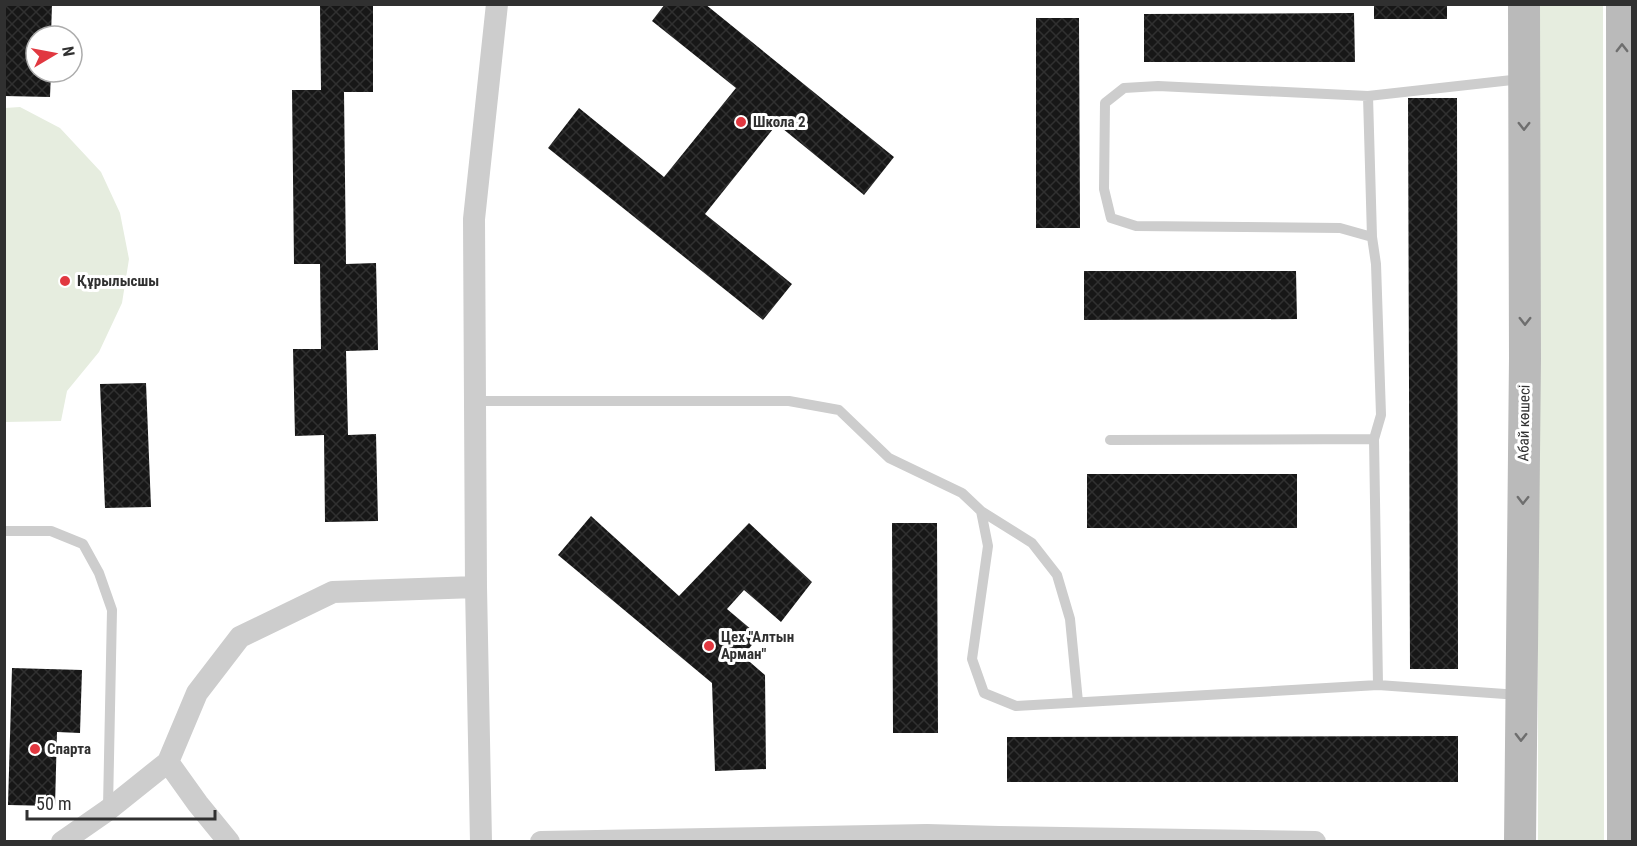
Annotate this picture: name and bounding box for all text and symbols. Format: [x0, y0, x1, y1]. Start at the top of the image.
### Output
north arrow [24, 24, 84, 84]
one-way arrow [1616, 44, 1628, 53]
text: N [58, 45, 78, 58]
place label: Школа 2 [753, 113, 806, 131]
marker: Школа 2 [734, 115, 748, 129]
one-way arrow [1518, 121, 1530, 130]
place label: Құрылысшы [77, 272, 159, 290]
marker: Құрылысшы [58, 274, 72, 288]
one-way arrow [1519, 316, 1531, 325]
street label: Абай көшесі [1514, 384, 1534, 462]
one-way arrow [1517, 496, 1530, 505]
place label: Цех "Алтын Арман" [721, 628, 794, 663]
marker: Цех "Алтын Арман" [702, 639, 716, 653]
one-way arrow [1515, 733, 1527, 742]
place label: Спарта [47, 740, 91, 758]
marker: Спарта [28, 742, 42, 756]
scale bar [27, 783, 214, 821]
text: 50 m [36, 793, 71, 814]

